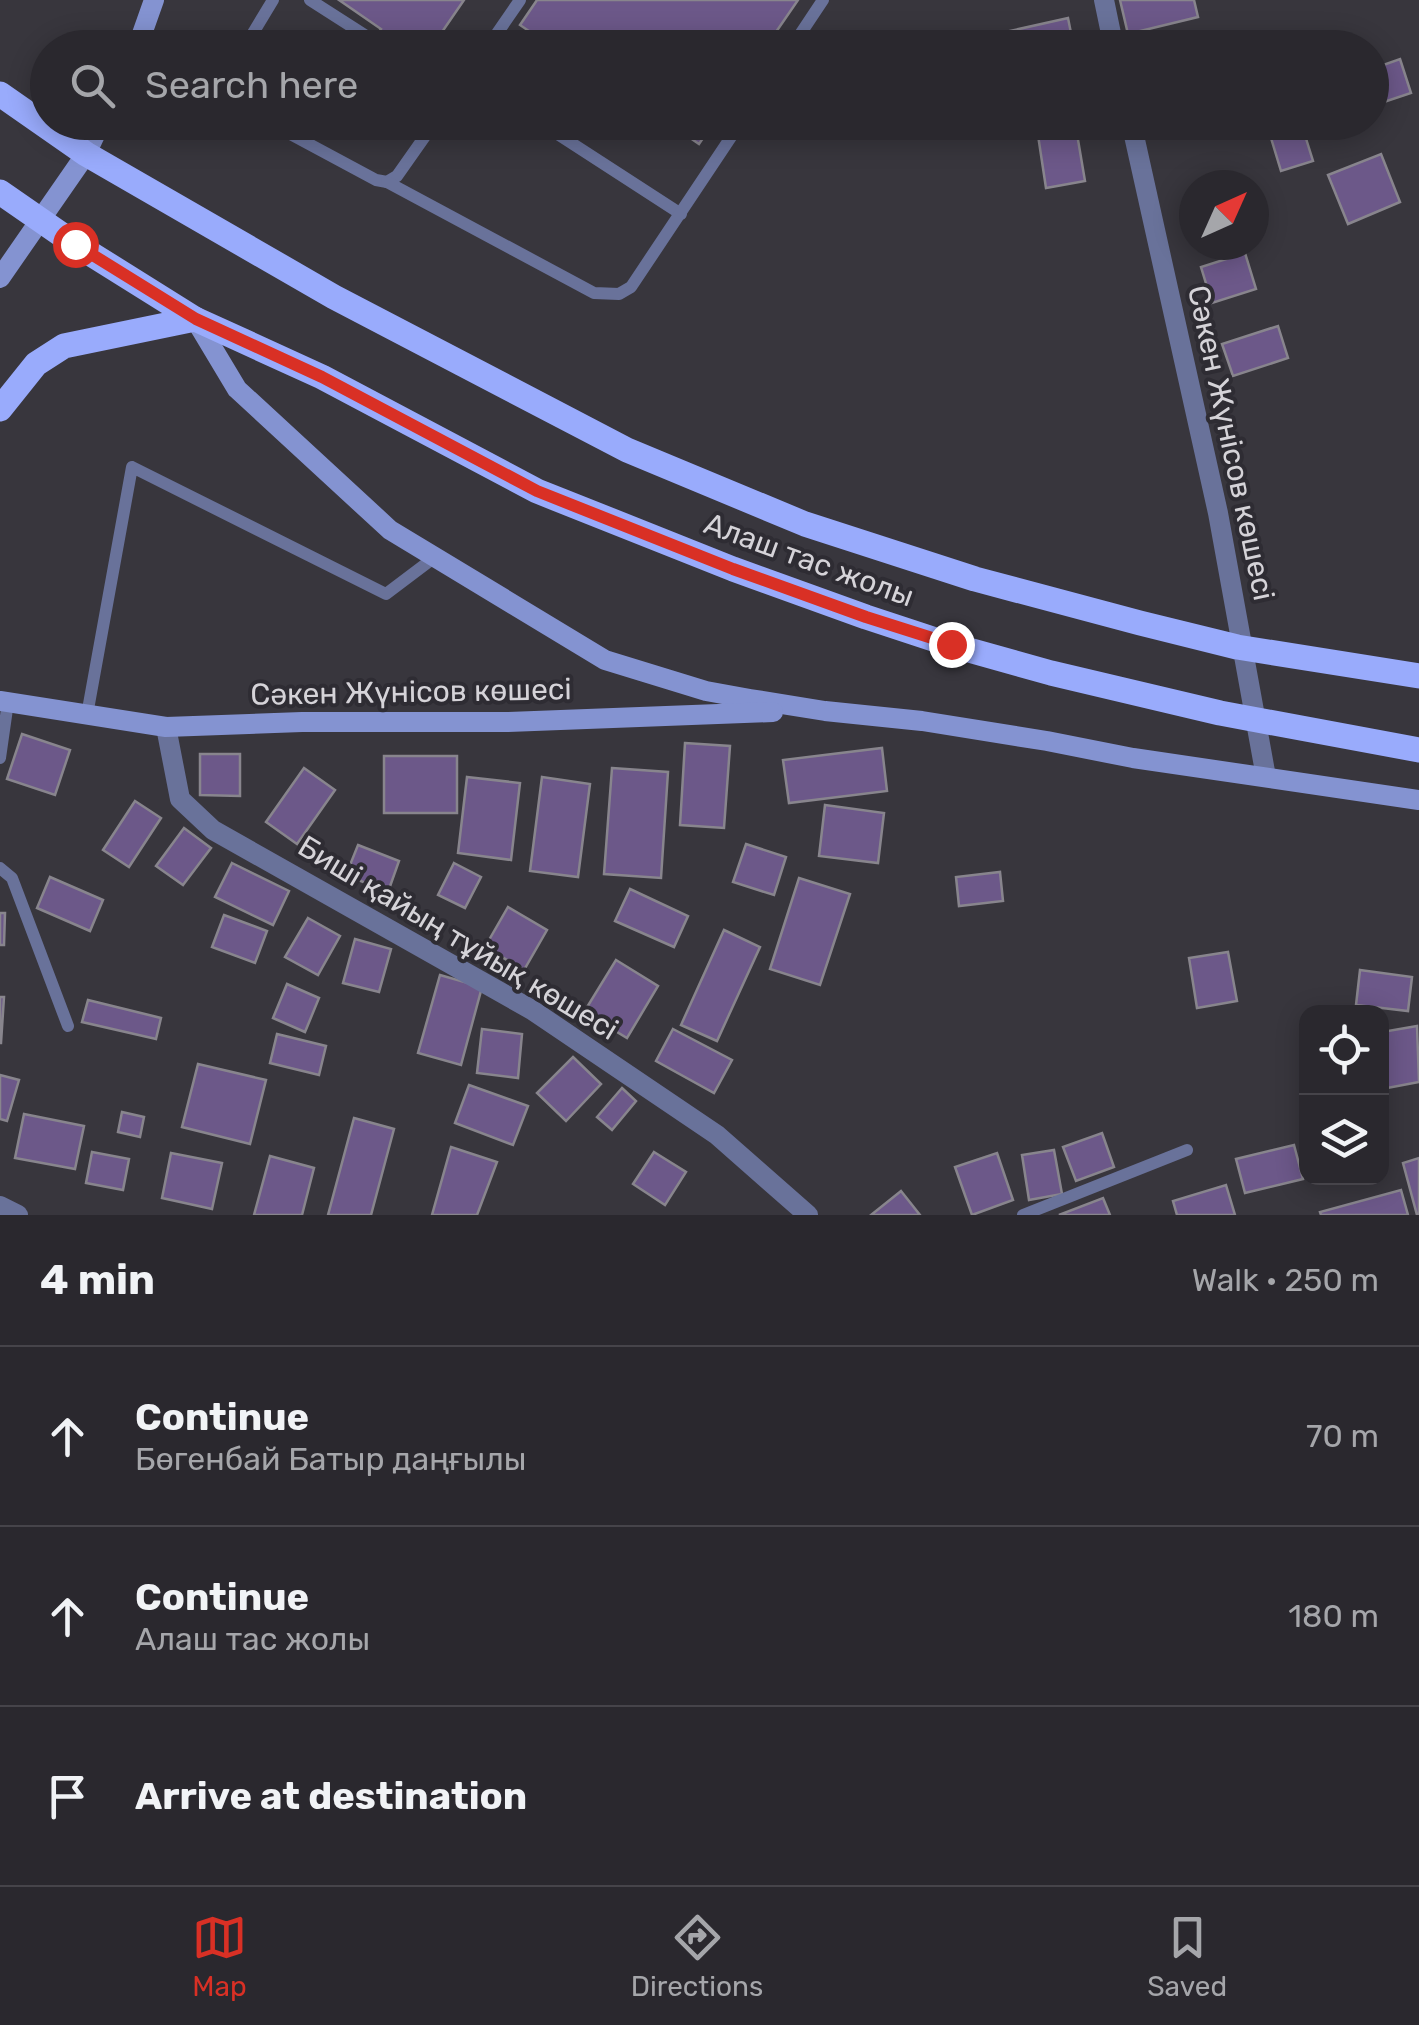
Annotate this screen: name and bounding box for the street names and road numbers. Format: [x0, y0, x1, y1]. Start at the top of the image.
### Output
street label: Сәкен Жүнісов көшесі [1180, 282, 1282, 604]
street label: Алаш тас жолы [699, 505, 919, 615]
street label: Сәкен Жүнісов көшесі [250, 671, 572, 713]
street label: Биші қайың тұйық көшесі [292, 828, 624, 1048]

